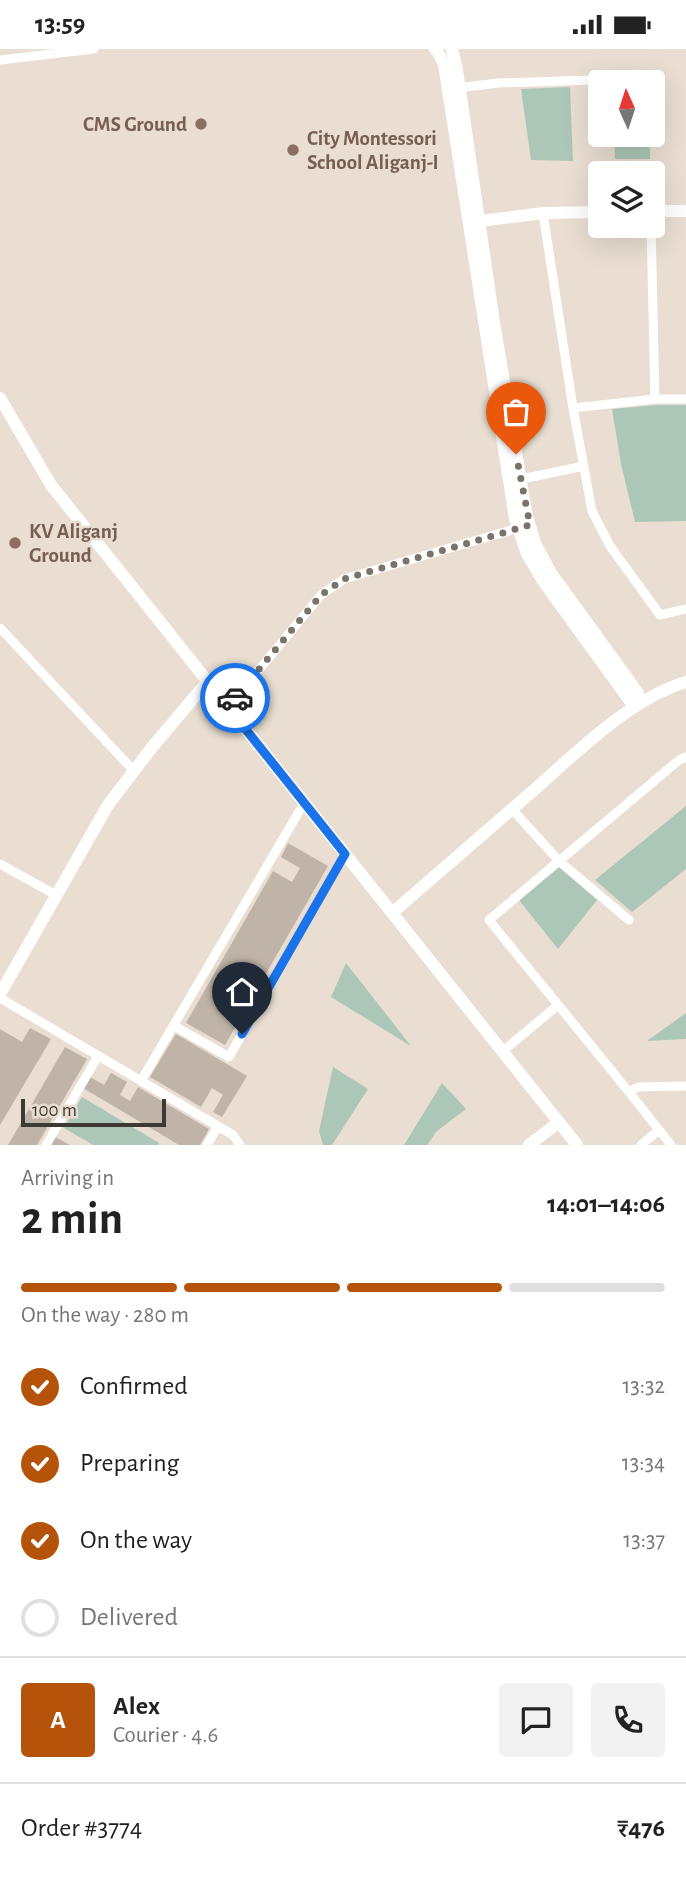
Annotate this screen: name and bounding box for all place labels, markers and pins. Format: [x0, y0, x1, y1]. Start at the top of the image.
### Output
place label: CMS Ground [83, 114, 187, 135]
marker: CMS Ground [193, 116, 209, 132]
place label: City Montessori School Aliganj-I [307, 128, 439, 173]
marker: City Montessori School Aliganj-I [285, 142, 301, 158]
pin [486, 382, 546, 454]
place label: KV Aliganj Ground [29, 521, 118, 566]
marker: KV Aliganj Ground [7, 535, 23, 551]
pin [212, 962, 272, 1034]

